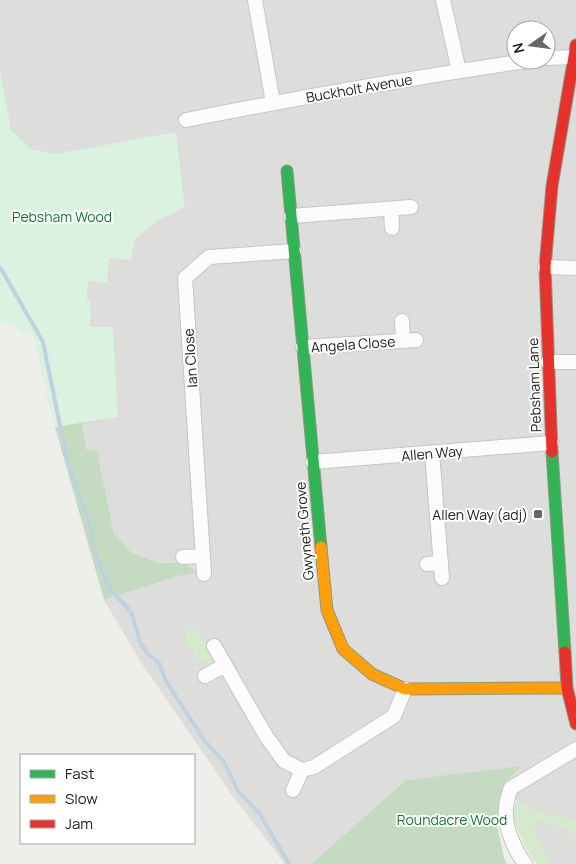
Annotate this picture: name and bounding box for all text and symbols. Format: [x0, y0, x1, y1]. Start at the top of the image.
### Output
north arrow [506, 20, 556, 70]
text: N [507, 41, 528, 55]
street label: Buckholt Avenue [304, 69, 414, 107]
park label: Pebsham Wood [12, 207, 112, 226]
street label: Ian Close [178, 328, 202, 388]
street label: Angela Close [310, 332, 396, 356]
street label: Pebsham Lane [523, 338, 545, 432]
street label: Allen Way [400, 441, 464, 465]
street label: Gwyneth Grove [290, 481, 318, 581]
place label: Allen Way (adj) [432, 505, 528, 524]
marker: Allen Way (adj) [532, 508, 544, 520]
legend [20, 754, 195, 844]
text: Fast [65, 763, 94, 784]
text: Slow [65, 788, 98, 809]
park label: Roundacre Wood [397, 810, 507, 829]
text: Jam [65, 813, 93, 834]

